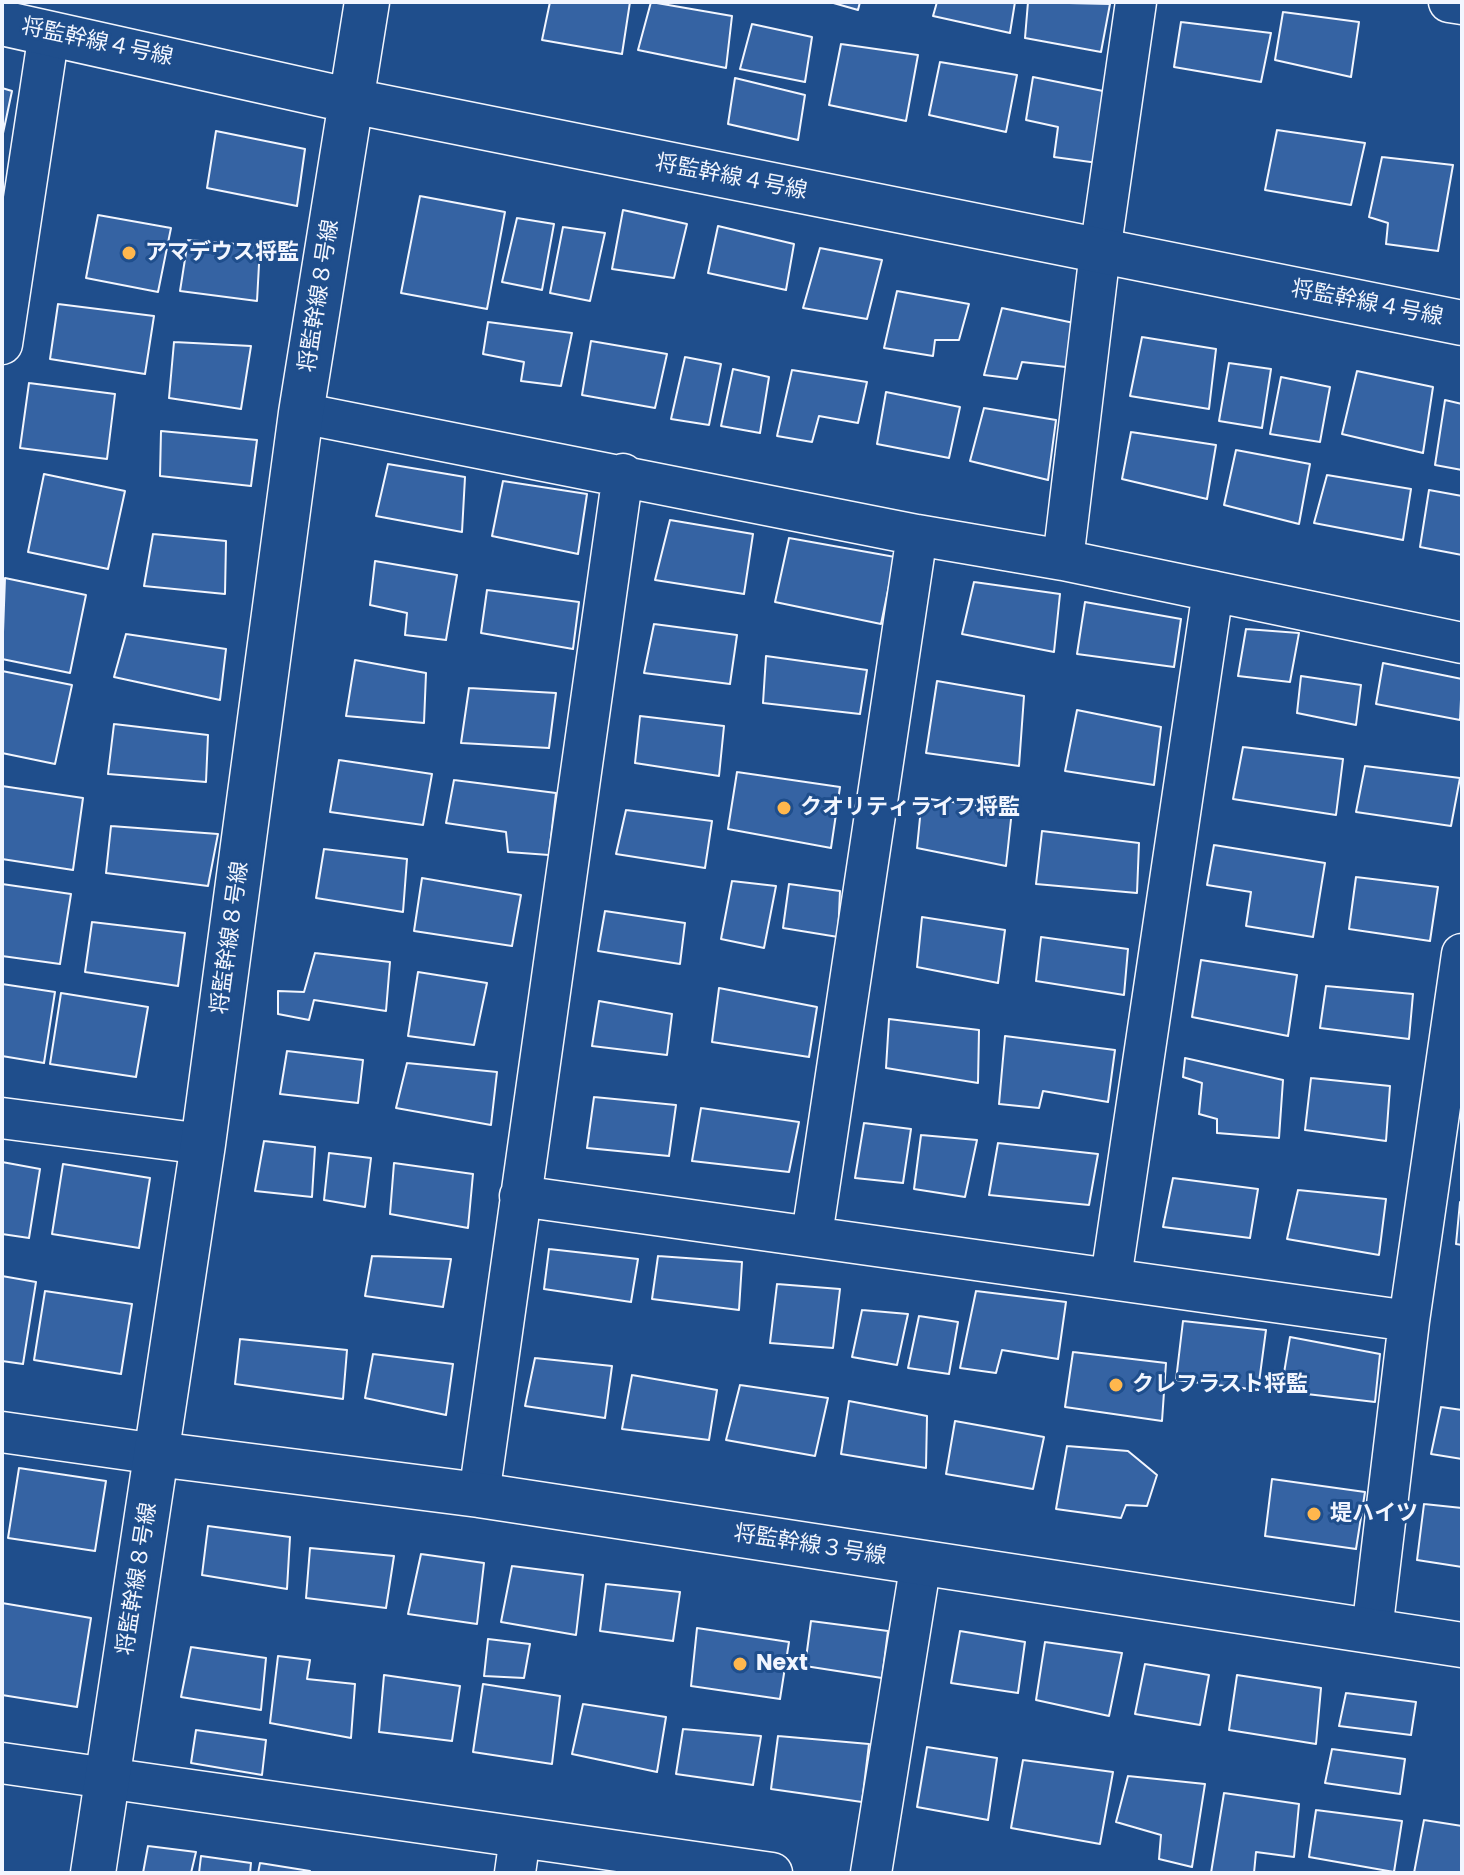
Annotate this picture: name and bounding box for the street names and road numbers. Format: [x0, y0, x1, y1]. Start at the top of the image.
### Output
street label: 将監幹線４号線 [19, 14, 175, 72]
street label: 将監幹線４号線 [653, 150, 809, 206]
street label: 将監幹線８号線 [295, 218, 345, 374]
street label: 将監幹線４号線 [1289, 276, 1445, 332]
street label: 将監幹線８号線 [207, 860, 255, 1016]
street label: 将監幹線８号線 [113, 1501, 163, 1657]
street label: 将監幹線３号線 [732, 1521, 888, 1571]

